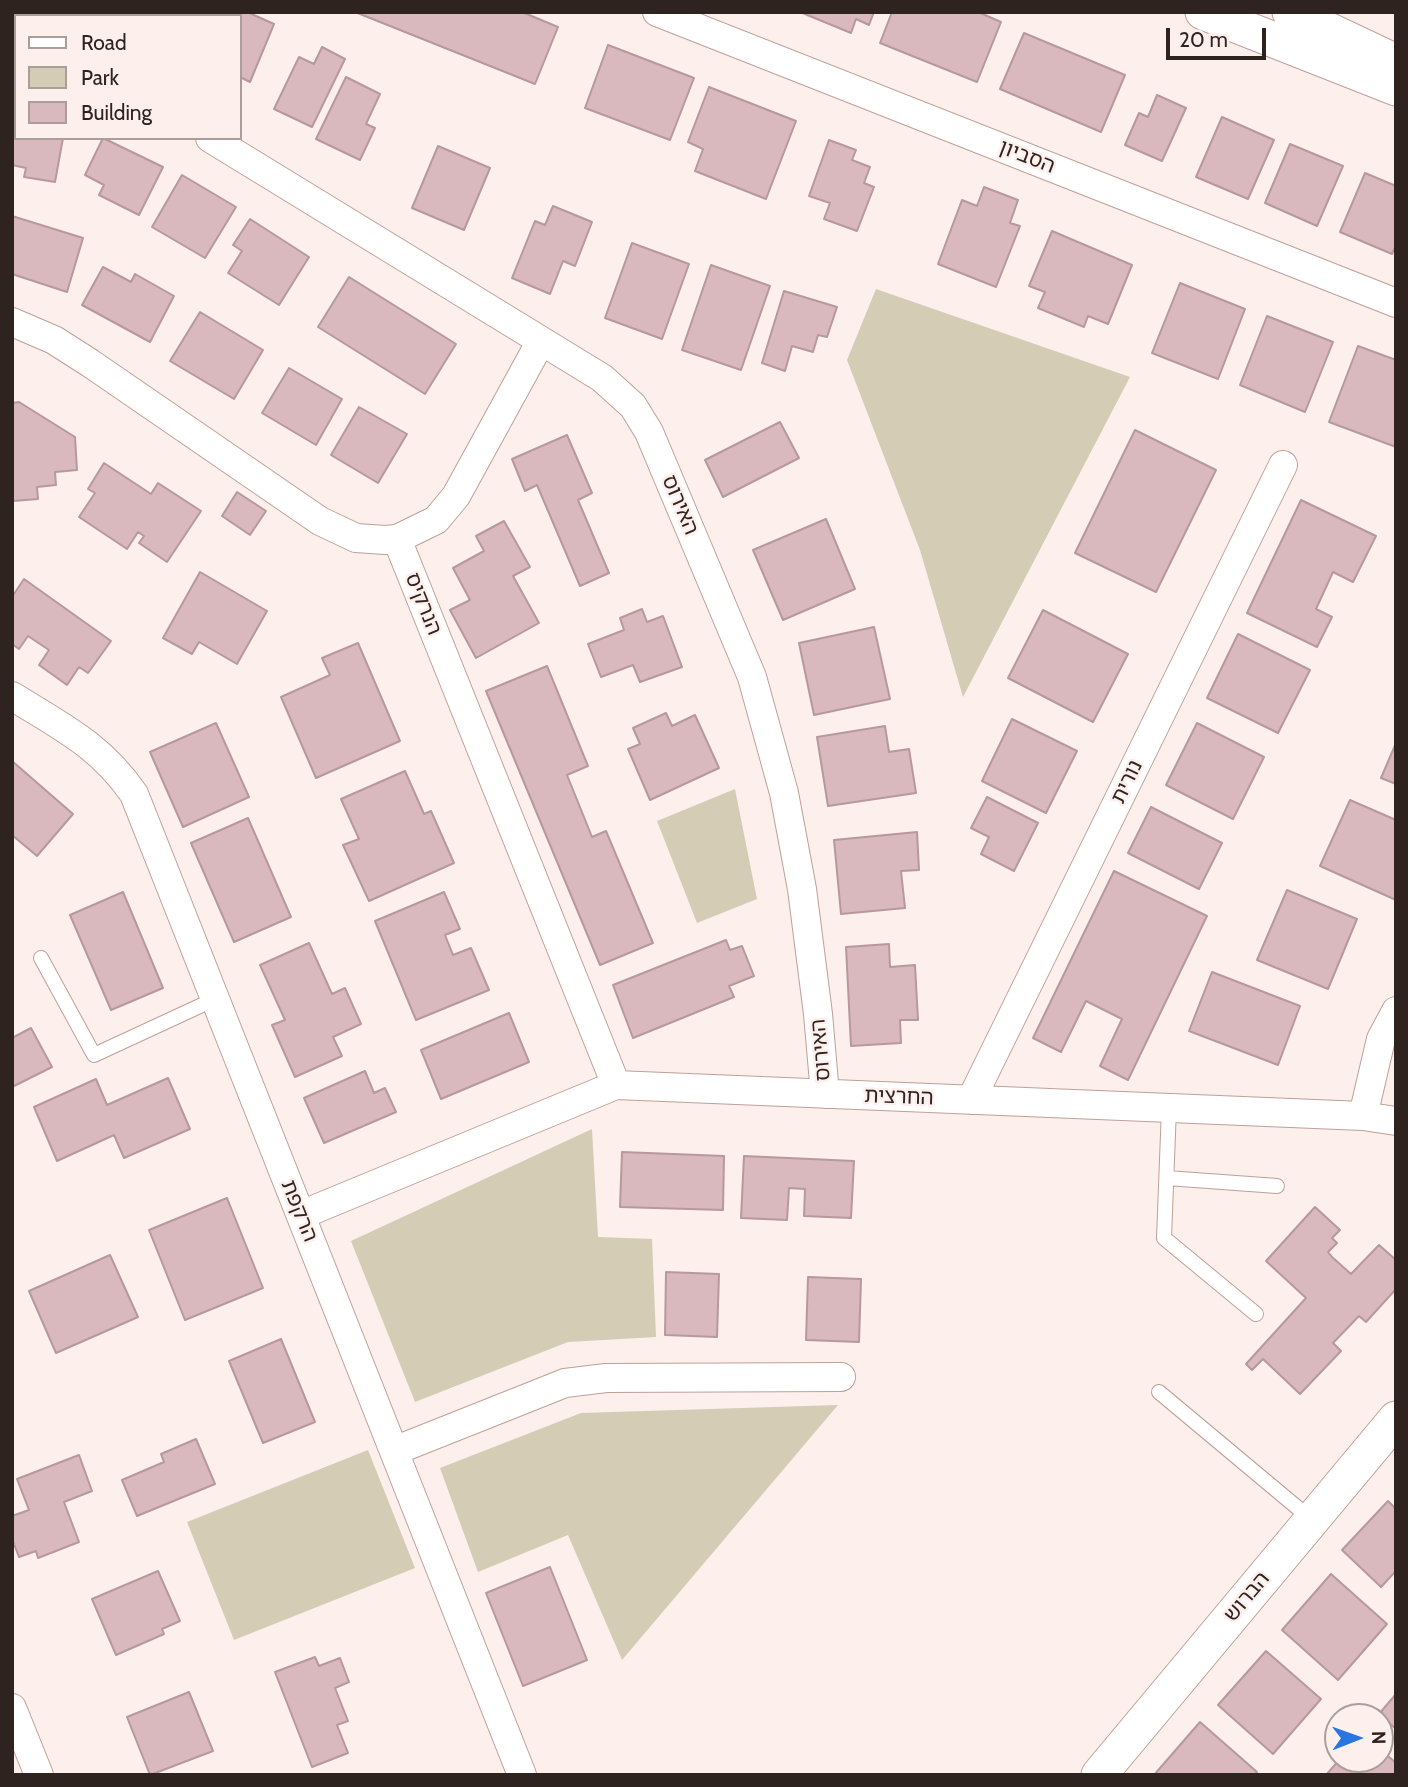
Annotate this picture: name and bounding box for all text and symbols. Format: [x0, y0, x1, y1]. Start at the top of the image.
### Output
legend [14, 14, 242, 140]
scale bar [1170, 14, 1270, 58]
text: 20 m [1179, 27, 1228, 52]
text: Road [81, 30, 127, 55]
text: Park [81, 65, 119, 90]
text: Building [81, 100, 152, 125]
street label: הסביון [995, 135, 1059, 179]
street label: האירוס [656, 471, 704, 539]
street label: הנרקיס [399, 569, 447, 639]
street label: נורית [1106, 756, 1148, 808]
street label: האירוס [806, 1018, 836, 1082]
street label: החרצית [864, 1083, 934, 1111]
street label: הרקפת [275, 1176, 323, 1246]
street label: הברוש [1219, 1567, 1275, 1627]
north arrow [1324, 1703, 1394, 1773]
text: N [1367, 1731, 1390, 1745]

